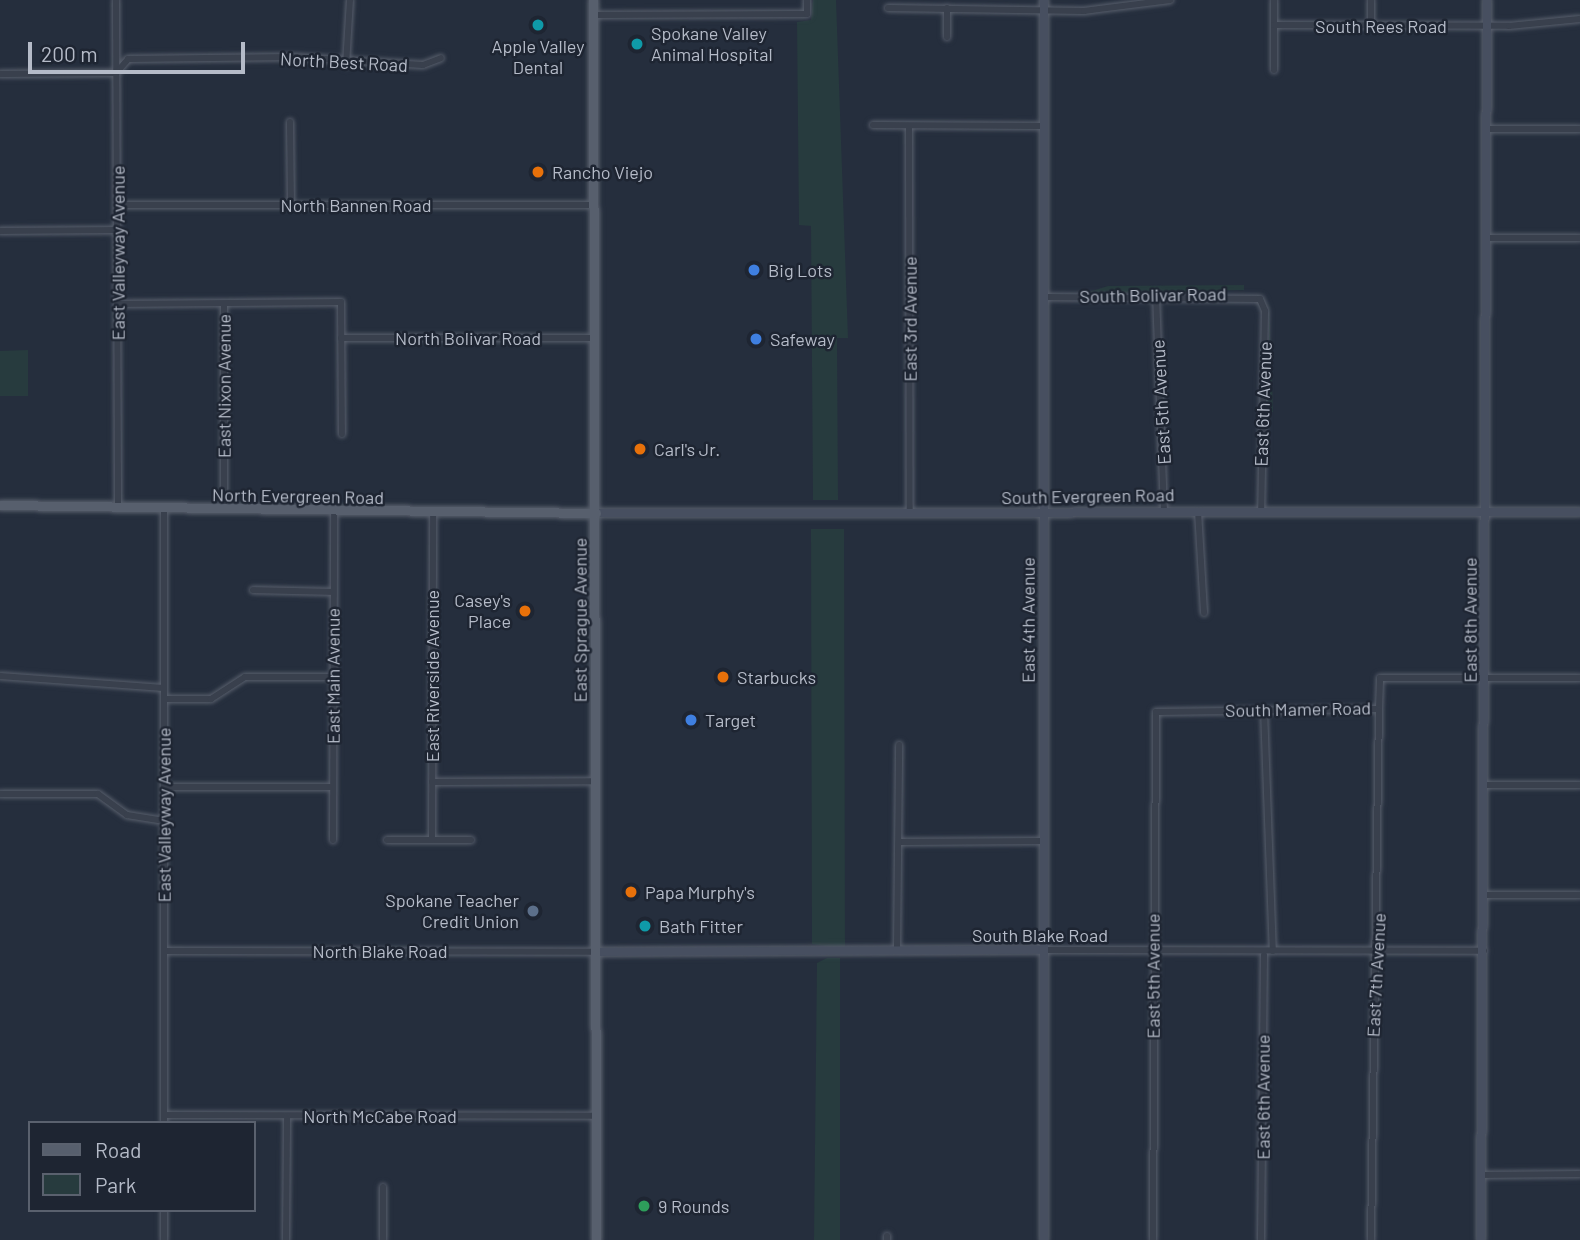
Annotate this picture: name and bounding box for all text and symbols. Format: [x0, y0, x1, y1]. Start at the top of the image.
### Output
street label: South Rees Road [1315, 15, 1447, 37]
marker: Apple Valley Dental [530, 17, 546, 33]
place label: Spokane Valley Animal Hospital [651, 23, 773, 66]
scale bar [32, 28, 248, 72]
place label: Apple Valley Dental [491, 36, 585, 78]
marker: Spokane Valley Animal Hospital [629, 36, 645, 52]
text: 200 m [41, 41, 98, 66]
street label: North Best Road [280, 48, 408, 76]
place label: Rancho Viejo [552, 161, 653, 183]
marker: Rancho Viejo [530, 164, 546, 180]
street label: East Valleyway Avenue [107, 166, 129, 340]
street label: North Bannen Road [281, 194, 431, 216]
street label: East 3rd Avenue [899, 256, 921, 382]
place label: Big Lots [768, 259, 832, 281]
marker: Big Lots [746, 262, 762, 278]
street label: South Bolivar Road [1079, 283, 1227, 307]
street label: East Nixon Avenue [213, 314, 235, 458]
street label: North Bolivar Road [395, 327, 541, 349]
place label: Safeway [770, 328, 835, 350]
marker: Safeway [748, 331, 764, 347]
street label: East 5th Avenue [1147, 339, 1175, 465]
street label: East 6th Avenue [1250, 341, 1276, 467]
place label: Carl's Jr. [654, 438, 720, 460]
marker: Carl's Jr. [632, 441, 648, 457]
street label: North Evergreen Road [212, 484, 384, 508]
street label: South Evergreen Road [1001, 484, 1175, 508]
street label: East Sprague Avenue [569, 538, 591, 702]
street label: East 4th Avenue [1017, 557, 1039, 683]
street label: East 8th Avenue [1459, 557, 1481, 683]
street label: East Riverside Avenue [421, 590, 443, 762]
place label: Casey's Place [454, 590, 511, 632]
marker: Casey's Place [517, 603, 533, 619]
street label: East Main Avenue [322, 608, 344, 744]
place label: Starbucks [737, 666, 816, 688]
marker: Starbucks [715, 669, 731, 685]
street label: South Mamer Road [1225, 697, 1371, 721]
place label: Target [705, 709, 756, 731]
marker: Target [683, 712, 699, 728]
street label: East Valleyway Avenue [153, 728, 175, 902]
place label: Papa Murphy's [645, 881, 755, 903]
marker: Papa Murphy's [623, 884, 639, 900]
place label: Spokane Teacher Credit Union [385, 890, 519, 932]
marker: Spokane Teacher Credit Union [525, 903, 541, 919]
street label: East 7th Avenue [1362, 912, 1390, 1038]
street label: East 5th Avenue [1142, 913, 1164, 1039]
place label: Bath Fitter [659, 915, 743, 937]
marker: Bath Fitter [637, 918, 653, 934]
street label: South Blake Road [972, 924, 1108, 946]
street label: North Blake Road [313, 940, 447, 962]
street label: East 6th Avenue [1252, 1034, 1274, 1160]
street label: North McCabe Road [303, 1105, 457, 1127]
legend [28, 1121, 256, 1212]
text: Road [95, 1137, 141, 1162]
text: Park [95, 1172, 136, 1197]
place label: 9 Rounds [658, 1195, 729, 1217]
marker: 9 Rounds [636, 1198, 652, 1214]

